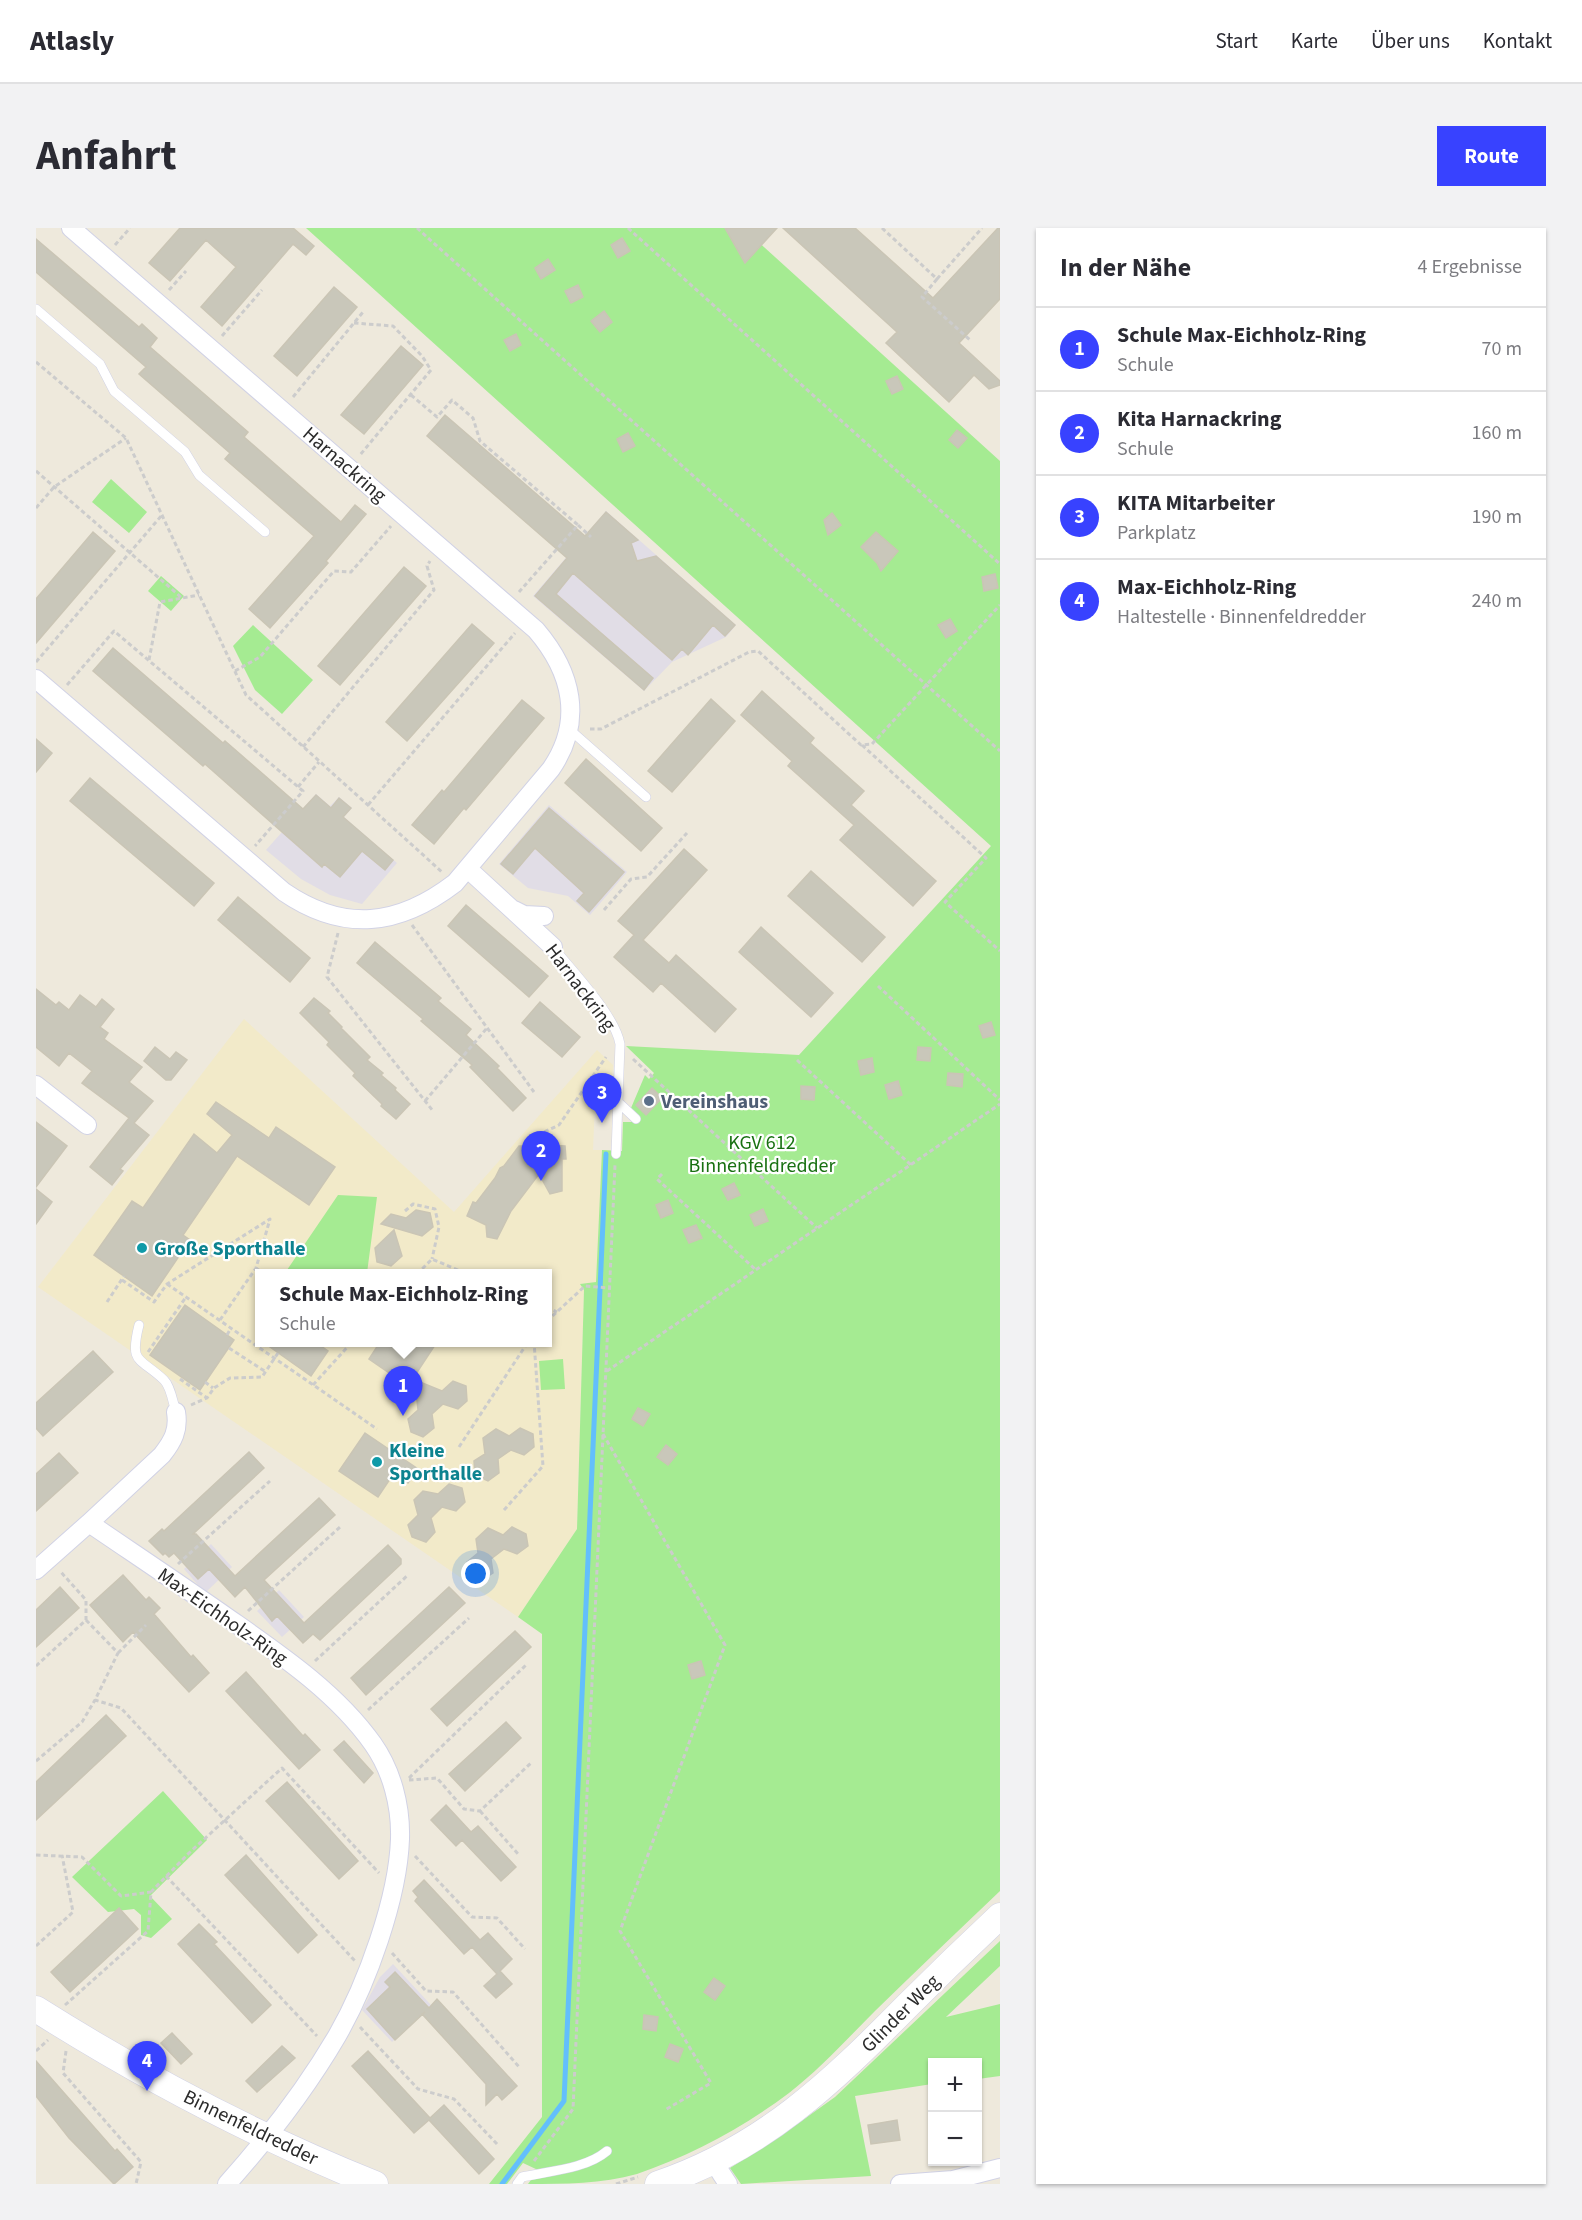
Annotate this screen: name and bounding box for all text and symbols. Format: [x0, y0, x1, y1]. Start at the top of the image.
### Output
text: Atlasly [30, 21, 114, 61]
text: Start [1215, 26, 1258, 56]
text: Karte [1291, 26, 1338, 56]
text: Über uns [1371, 26, 1450, 56]
text: Kontakt [1483, 26, 1552, 56]
text: Anfahrt [36, 126, 177, 186]
button: Route [1437, 126, 1546, 186]
text: In der Nähe [1060, 249, 1191, 286]
text: 4 Ergebnisse [1417, 253, 1522, 281]
text: Schule Max-Eichholz-Ring [1117, 319, 1366, 351]
text: 1 [1074, 335, 1085, 363]
text: 70 m [1482, 335, 1522, 363]
text: Schule [1117, 351, 1174, 379]
text: Kita Harnackring [1117, 403, 1281, 435]
text: 2 [1074, 419, 1085, 447]
text: 160 m [1472, 419, 1522, 447]
street label: Harnackring [296, 420, 392, 509]
text: Schule [1117, 435, 1174, 463]
text: KITA Mitarbeiter [1117, 487, 1275, 519]
text: 3 [1074, 503, 1085, 531]
text: 190 m [1472, 503, 1522, 531]
text: Parkplatz [1117, 519, 1196, 547]
text: Max-Eichholz-Ring [1117, 571, 1296, 603]
text: 4 [1074, 587, 1085, 615]
text: 240 m [1472, 587, 1522, 615]
text: Haltestelle · Binnenfeldredder [1117, 603, 1366, 631]
street label: Harnackring [538, 938, 622, 1037]
pin: 3 [582, 1074, 622, 1123]
place label: Vereinshaus [660, 1088, 768, 1116]
marker: Vereinshaus [642, 1094, 656, 1108]
park label: KGV 612 Binnenfeldredder [689, 1129, 836, 1180]
pin: 2 [522, 1132, 560, 1181]
place label: Große Sporthalle [154, 1235, 306, 1263]
marker: Große Sporthalle [135, 1241, 149, 1255]
popup [255, 1269, 552, 1347]
text: Schule Max-Eichholz-Ring [279, 1278, 528, 1310]
text: Schule [279, 1310, 336, 1338]
pin: 1 [384, 1366, 422, 1416]
place label: Kleine Sporthalle [389, 1437, 482, 1488]
marker: Kleine Sporthalle [370, 1455, 384, 1469]
your location [461, 1559, 490, 1588]
street label: Max-Eichholz-Ring [152, 1561, 293, 1672]
street label: Glinder Weg [855, 1968, 946, 2059]
pin: 4 [128, 2042, 166, 2091]
map controls [928, 2058, 982, 2166]
button: + [928, 2058, 982, 2112]
street label: Binnenfeldredder [178, 2083, 323, 2173]
button: − [928, 2112, 982, 2166]

